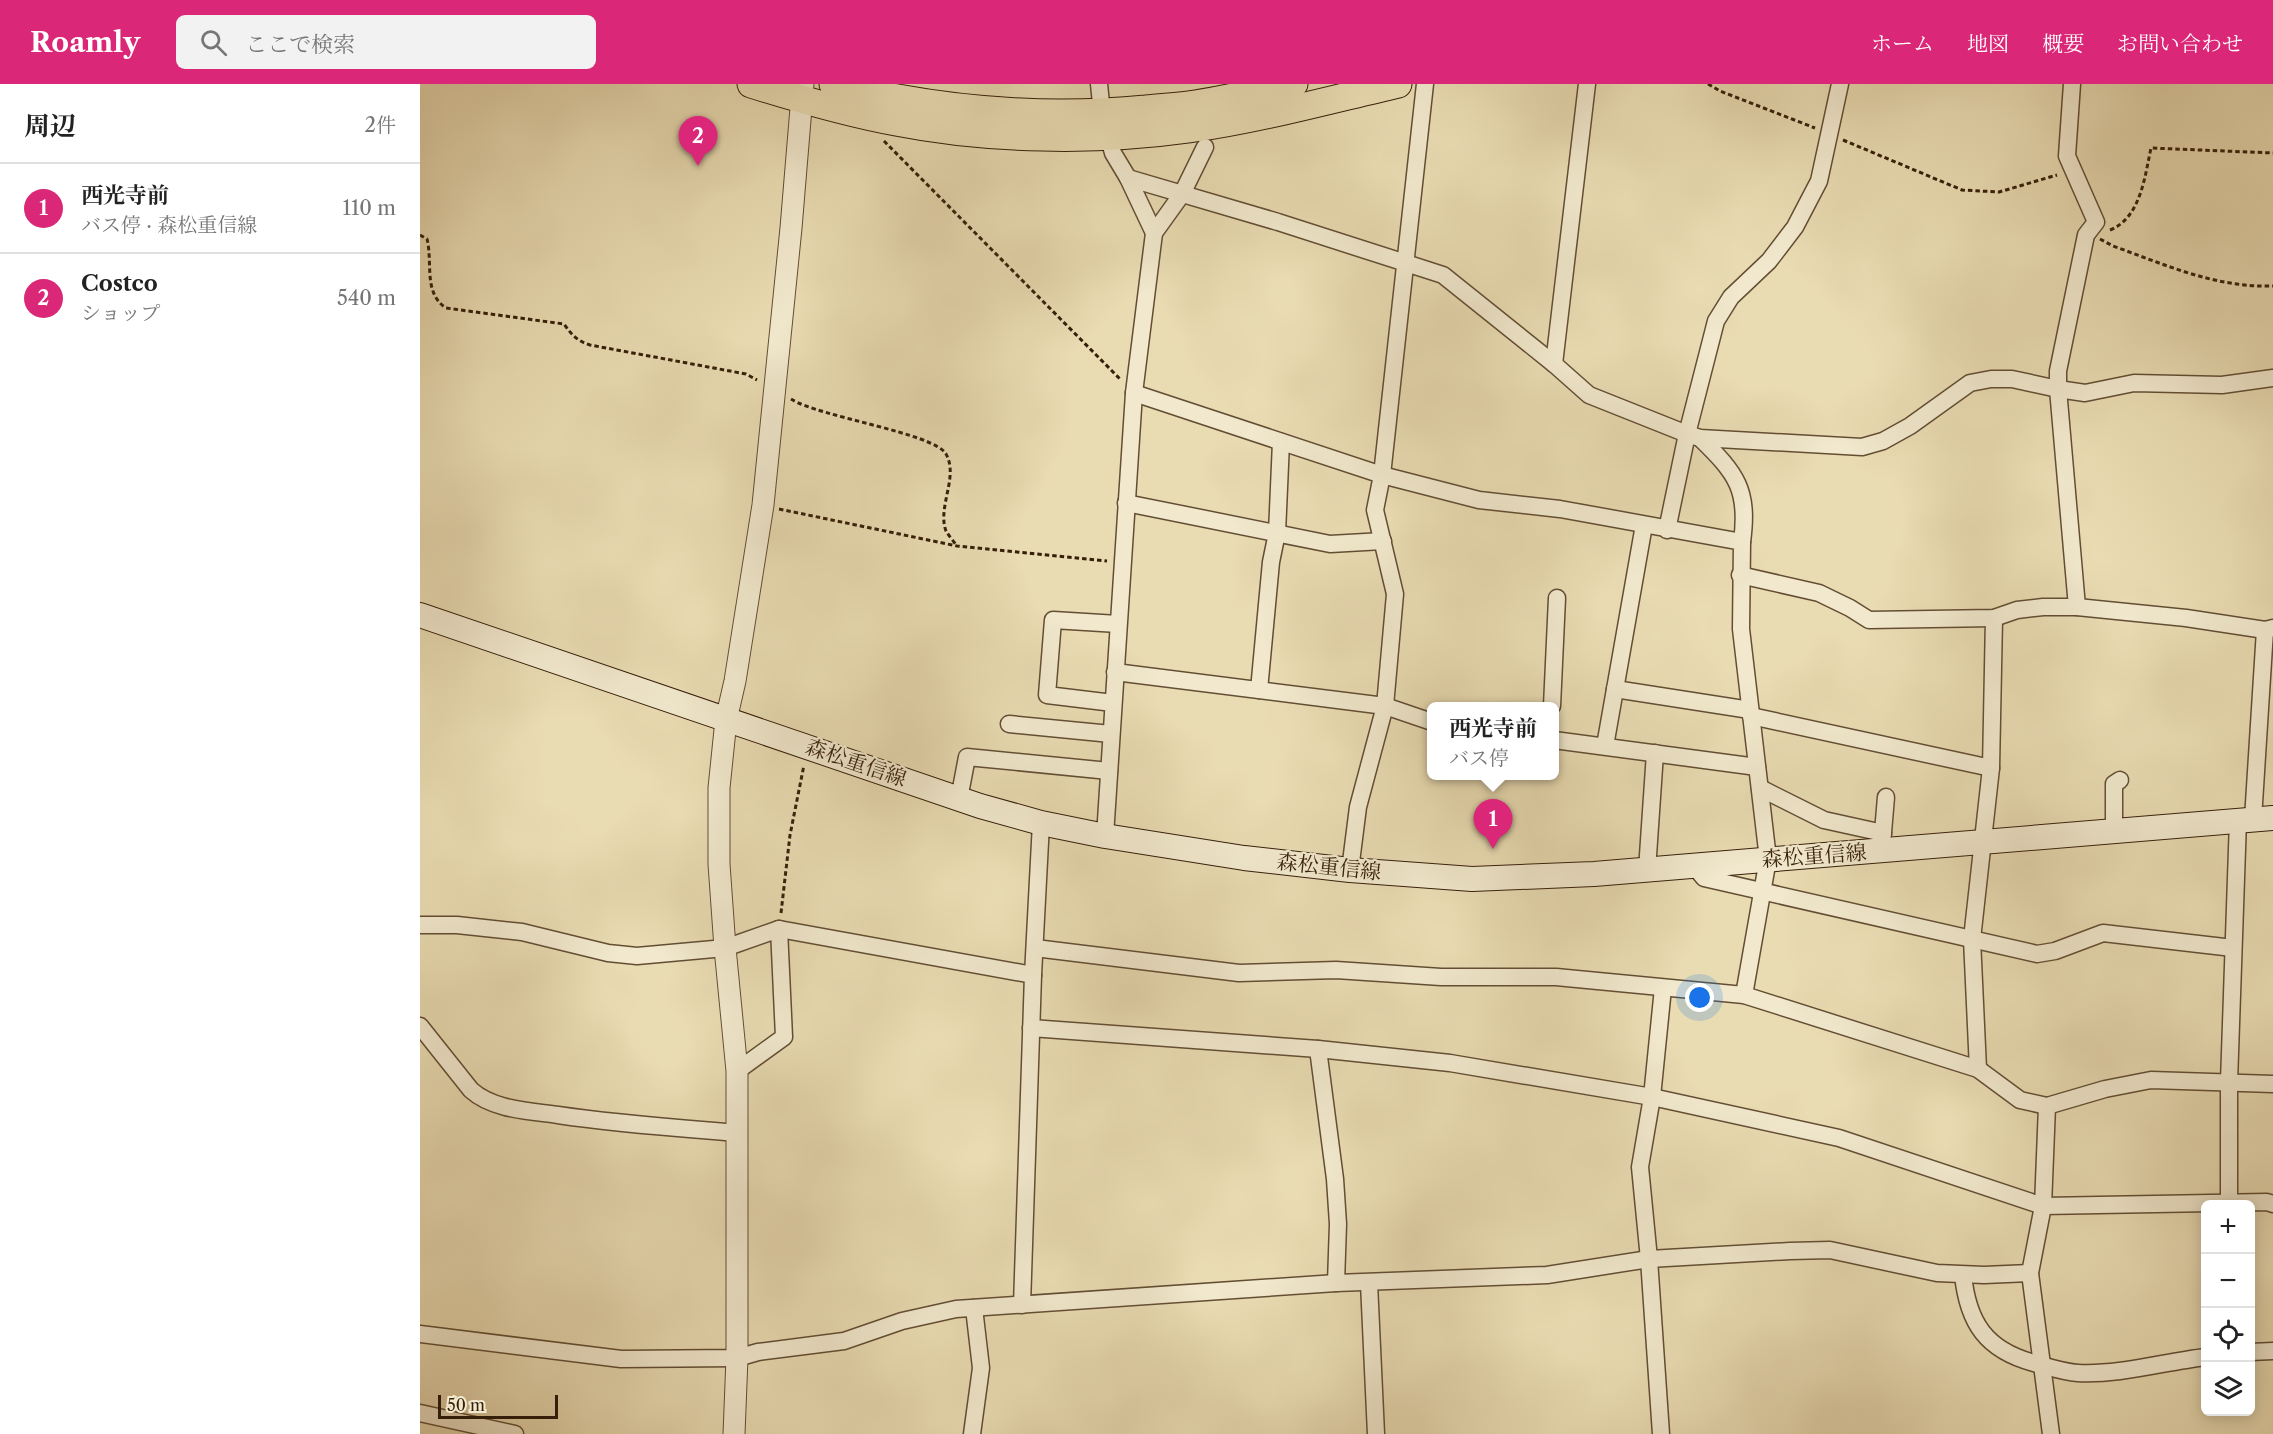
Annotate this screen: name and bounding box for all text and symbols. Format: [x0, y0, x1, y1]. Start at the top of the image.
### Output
search box [176, 15, 596, 69]
text: Roamly [30, 25, 140, 59]
icon: search [197, 26, 230, 59]
text: ここで検索 [245, 31, 355, 58]
text: ホーム [1871, 31, 1934, 56]
text: 地図 [1967, 31, 2009, 56]
text: 概要 [2042, 31, 2084, 56]
text: お問い合わせ [2117, 31, 2243, 56]
text: 周辺 [24, 110, 76, 142]
text: 2件 [365, 113, 396, 137]
pin: 2 [678, 116, 718, 166]
text: 西光寺前 [81, 182, 169, 209]
text: 1 [39, 196, 48, 220]
text: 110 m [343, 196, 396, 220]
text: バス停 · 森松重信線 [81, 213, 257, 237]
text: Costco [81, 270, 158, 297]
text: 2 [38, 286, 49, 310]
text: 540 m [337, 286, 396, 310]
text: ショップ [81, 301, 161, 325]
popup [1427, 702, 1559, 780]
text: 西光寺前 [1449, 715, 1537, 742]
street label: 森松重信線 [802, 734, 910, 791]
text: バス停 [1449, 746, 1509, 770]
pin: 1 [1474, 800, 1512, 849]
street label: 森松重信線 [1761, 839, 1867, 872]
street label: 森松重信線 [1276, 849, 1383, 884]
your location [1685, 983, 1714, 1012]
map controls [2201, 1200, 2255, 1416]
button: + [2201, 1200, 2255, 1254]
button: − [2201, 1254, 2255, 1308]
button: locate [2201, 1308, 2255, 1362]
button: layers [2201, 1362, 2255, 1416]
scale bar [438, 1392, 558, 1420]
text: 50 m [447, 1395, 485, 1415]

